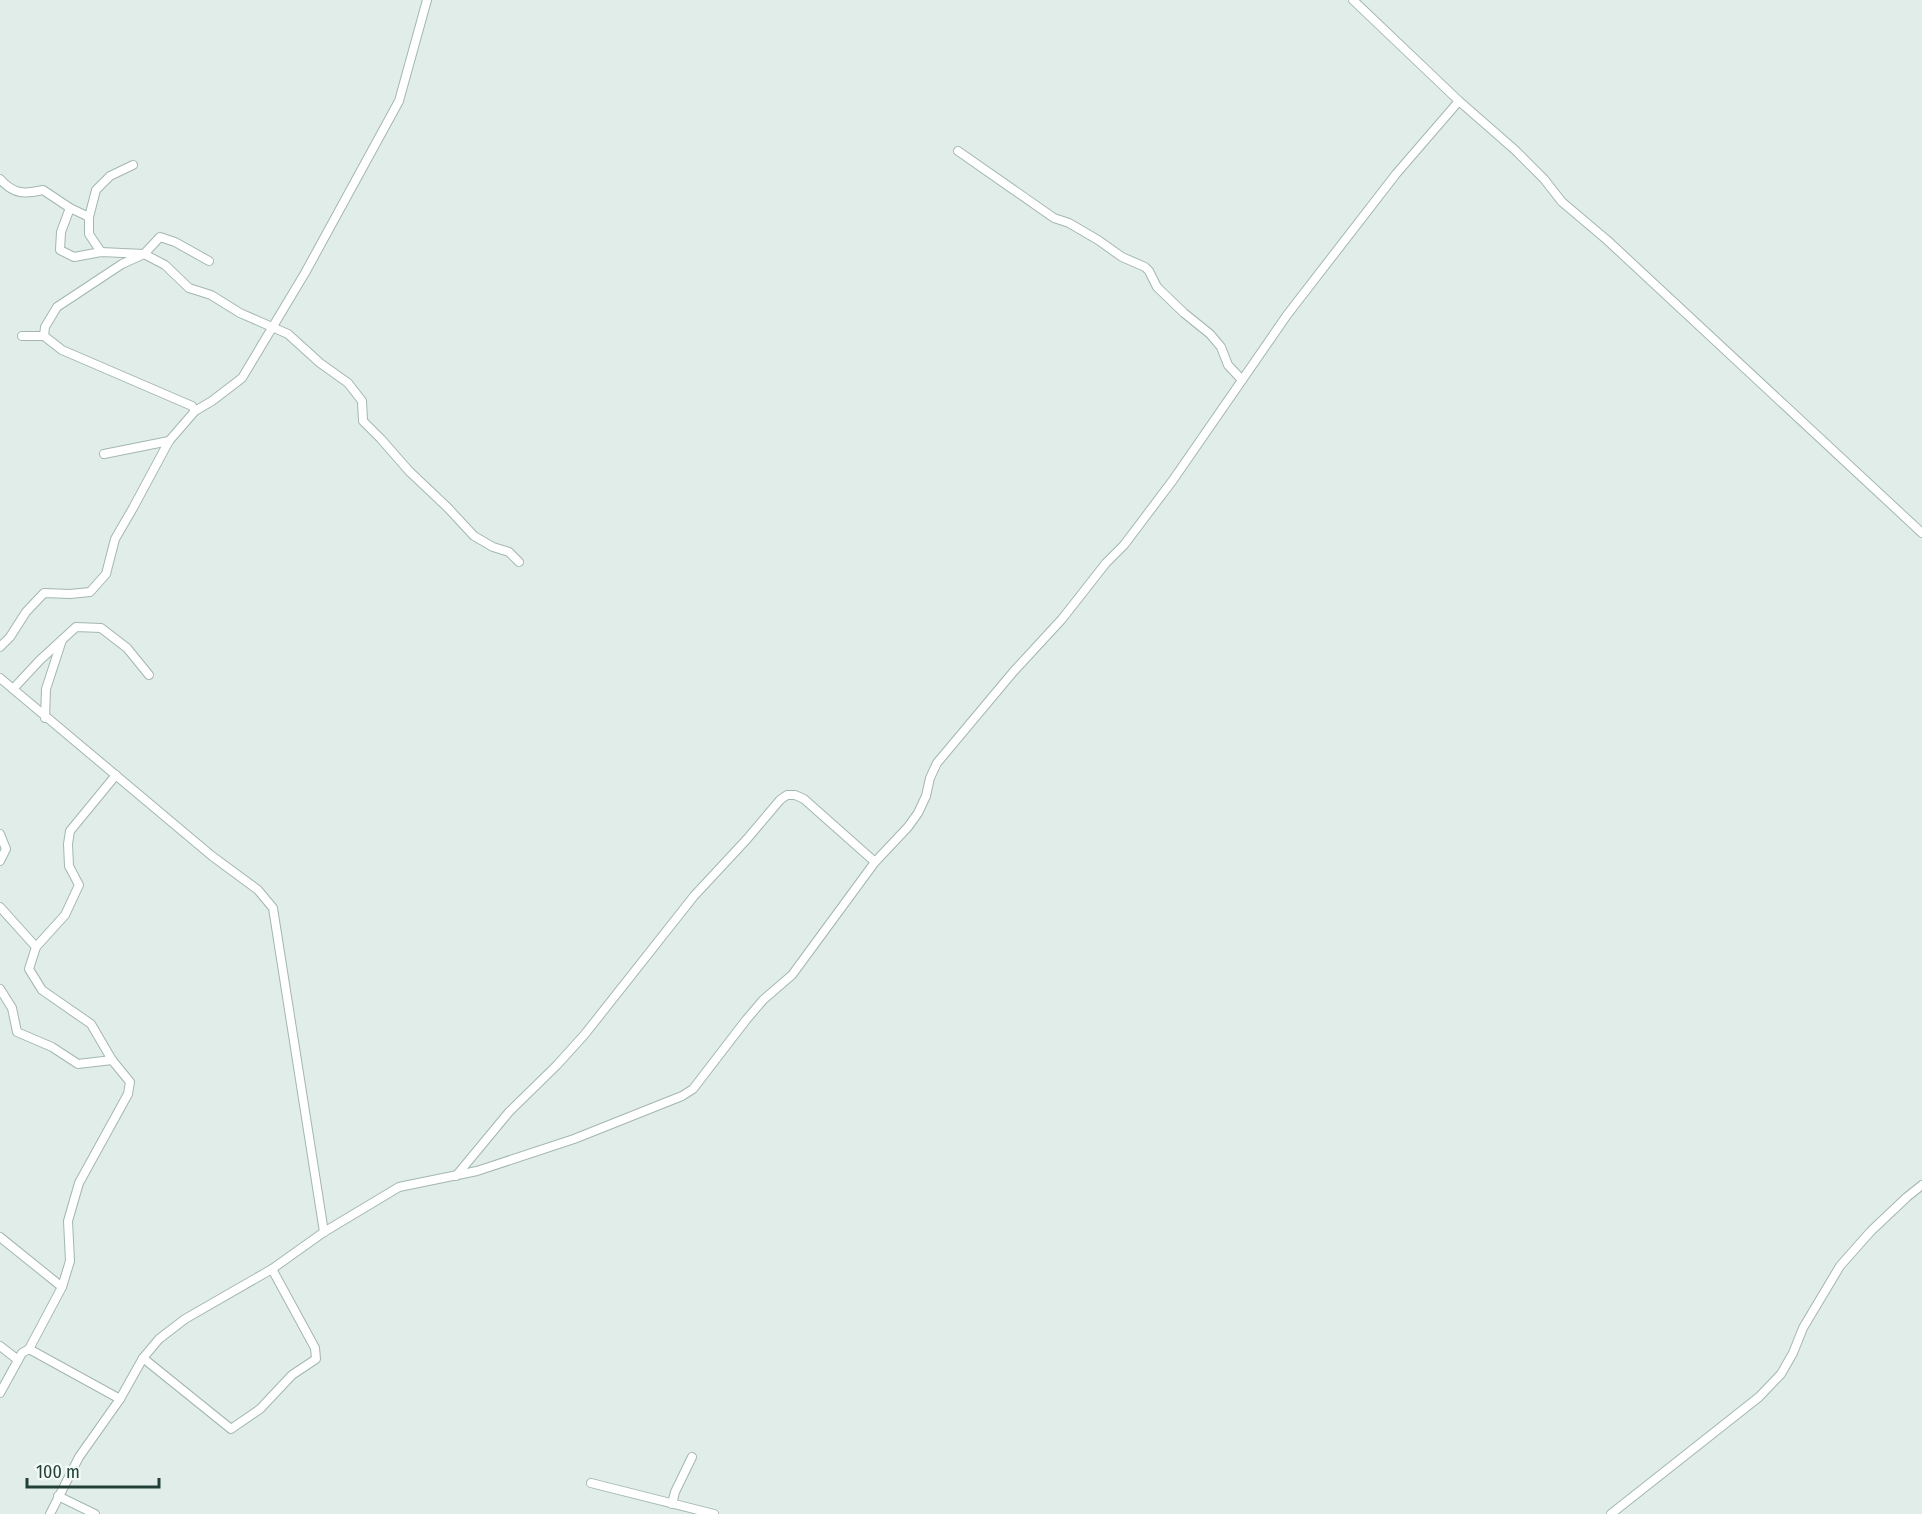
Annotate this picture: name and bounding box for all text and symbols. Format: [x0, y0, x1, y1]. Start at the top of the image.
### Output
scale bar [27, 1451, 159, 1489]
text: 100 m [36, 1461, 80, 1483]

